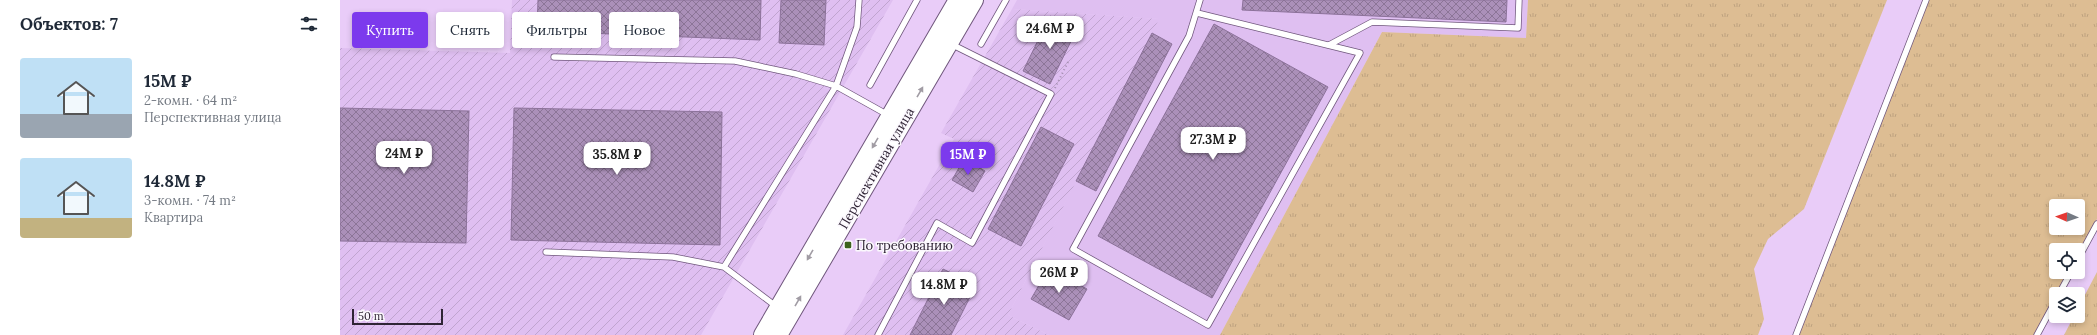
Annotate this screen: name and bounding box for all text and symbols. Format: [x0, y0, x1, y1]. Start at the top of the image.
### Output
chip: Купить [352, 12, 428, 48]
chip: Снять [436, 12, 504, 48]
chip: Фильтры [512, 12, 601, 48]
chip: Новое [609, 12, 679, 48]
text: Объектов: 7 [20, 13, 118, 35]
icon: filters [298, 13, 320, 35]
pin: 24.6M ₽ [1013, 16, 1087, 50]
text: 24.6M ₽ [1026, 20, 1074, 37]
text: 15M ₽ [144, 70, 192, 92]
icon: home [52, 74, 100, 122]
one-way arrow [916, 86, 923, 98]
text: 2-комн. · 64 m² [144, 92, 237, 109]
street label: Перспективная улица [835, 104, 918, 232]
text: Перспективная улица [144, 109, 281, 126]
pin: 27.3M ₽ [1176, 127, 1250, 161]
text: 27.3M ₽ [1190, 131, 1236, 148]
one-way arrow [872, 137, 879, 149]
pin: 24M ₽ [376, 141, 432, 175]
pin: 35.8M ₽ [580, 142, 654, 176]
pin: 15M ₽ [940, 142, 996, 176]
text: 24M ₽ [385, 145, 423, 162]
text: 35.8M ₽ [593, 146, 641, 163]
text: 15M ₽ [950, 146, 986, 163]
text: 14.8M ₽ [144, 170, 205, 192]
icon: home [52, 174, 100, 222]
text: 3-комн. · 74 m² [144, 192, 236, 209]
north arrow [2049, 199, 2085, 235]
map controls [2049, 199, 2085, 323]
text: Квартира [144, 209, 203, 226]
place label: По требованию [856, 237, 953, 254]
marker: По требованию [843, 240, 853, 250]
button: locate [2049, 243, 2085, 279]
one-way arrow [806, 249, 813, 261]
pin: 26M ₽ [1031, 260, 1087, 294]
text: 26M ₽ [1040, 264, 1078, 281]
pin: 14.8M ₽ [907, 272, 981, 306]
text: 14.8M ₽ [921, 276, 967, 293]
button: layers [2049, 287, 2085, 323]
one-way arrow [794, 295, 801, 307]
scale bar [352, 307, 443, 326]
text: 50 m [358, 309, 384, 323]

